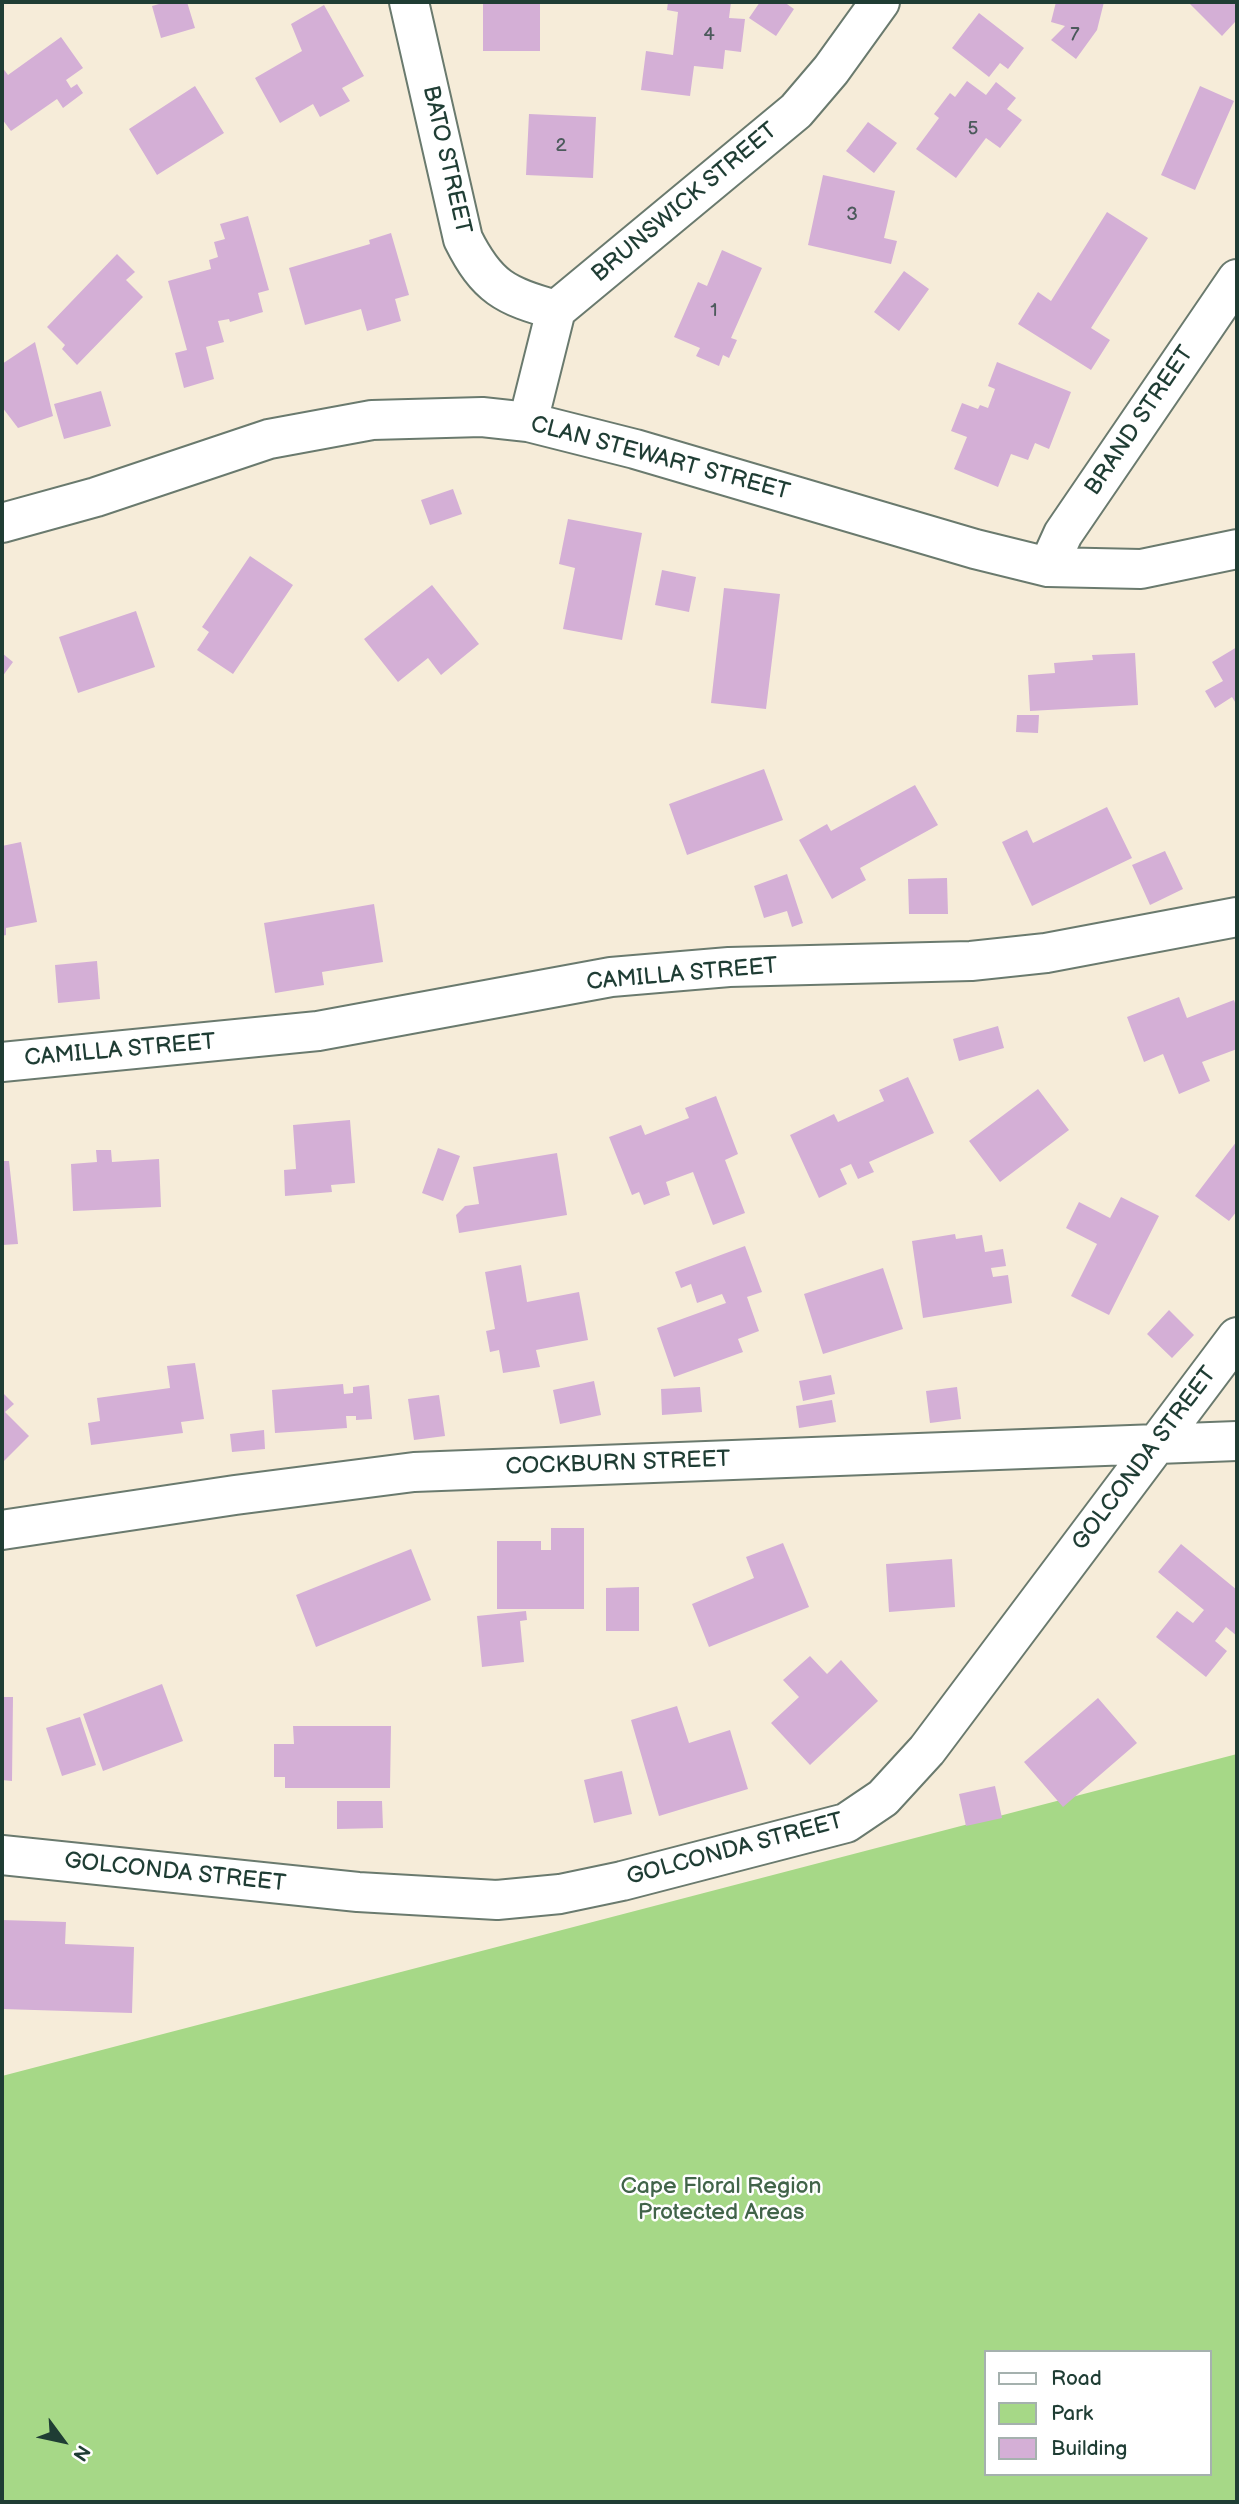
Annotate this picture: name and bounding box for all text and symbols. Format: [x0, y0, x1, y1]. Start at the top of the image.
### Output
house number: 4 [703, 24, 715, 46]
house number: 7 [1070, 24, 1080, 46]
street label: BATO STREET [416, 83, 476, 237]
street label: BRUNSWICK STREET [587, 117, 783, 289]
house number: 5 [968, 118, 978, 140]
house number: 2 [555, 135, 567, 157]
house number: 3 [846, 204, 858, 226]
house number: 1 [710, 300, 718, 322]
street label: BRAND STREET [1080, 341, 1200, 501]
street label: CLAN STEWART STREET [527, 411, 793, 507]
street label: CAMILLA STREET [585, 953, 779, 997]
street label: CAMILLA STREET [23, 1029, 217, 1073]
street label: GOLCONDA STREET [1067, 1362, 1223, 1556]
street label: COCKBURN STREET [505, 1446, 731, 1482]
street label: GOLCONDA STREET [624, 1808, 846, 1892]
street label: GOLCONDA STREET [63, 1848, 287, 1898]
park label: Cape Floral Region Protected Areas [620, 2173, 822, 2227]
legend [984, 2350, 1211, 2476]
text: Road [1051, 2366, 1102, 2391]
text: Park [1051, 2401, 1093, 2426]
north arrow [28, 2406, 98, 2476]
text: Building [1051, 2436, 1127, 2461]
text: N [67, 2440, 95, 2465]

